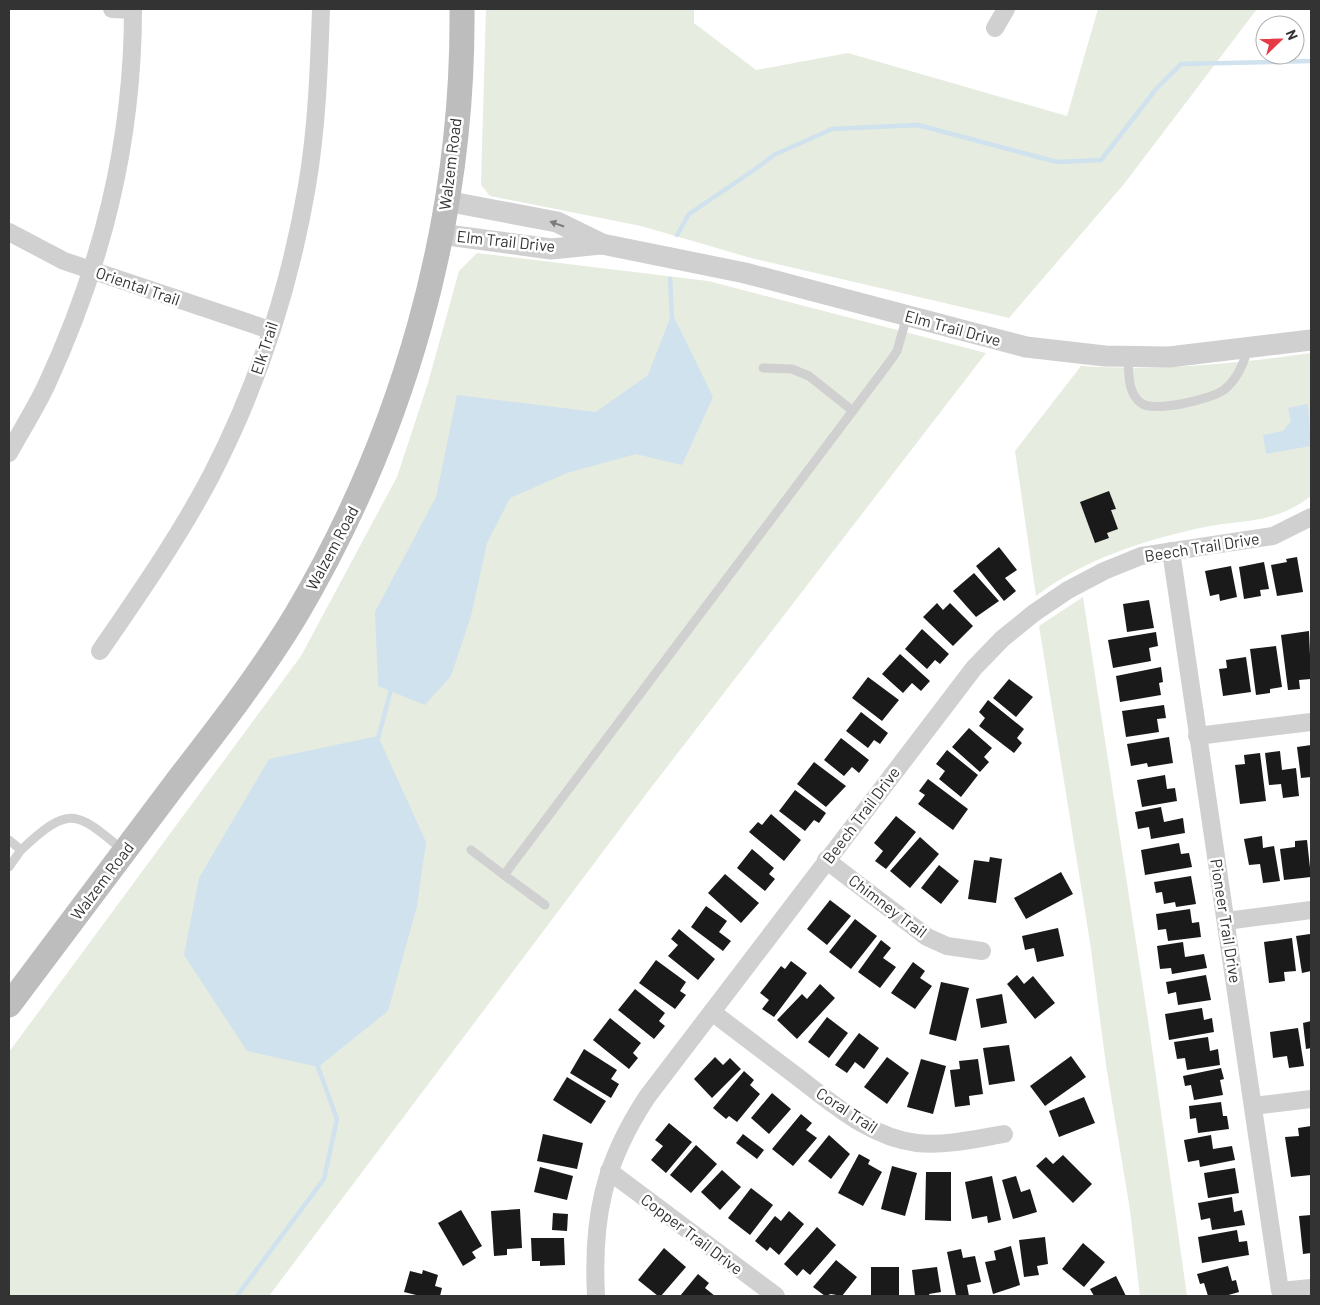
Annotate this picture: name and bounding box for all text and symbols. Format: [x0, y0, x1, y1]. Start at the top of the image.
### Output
north arrow [1255, 15, 1305, 65]
text: N [1283, 27, 1302, 42]
street label: Walzem Road [434, 117, 465, 211]
one-way arrow [550, 219, 565, 227]
street label: Elm Trail Drive [456, 226, 556, 255]
street label: Oriental Trail [94, 262, 183, 309]
street label: Elm Trail Drive [903, 306, 1003, 349]
street label: Elk Trail [246, 319, 281, 377]
street label: Walzem Road [301, 502, 362, 593]
street label: Beech Trail Drive [1143, 528, 1261, 565]
street label: Beech Trail Drive [818, 763, 903, 867]
street label: Walzem Road [66, 838, 137, 923]
street label: Pioneer Trail Drive [1207, 857, 1246, 984]
street label: Chimney Trail [845, 870, 931, 941]
street label: Coral Trail [813, 1083, 881, 1136]
street label: Copper Trail Drive [638, 1189, 747, 1278]

